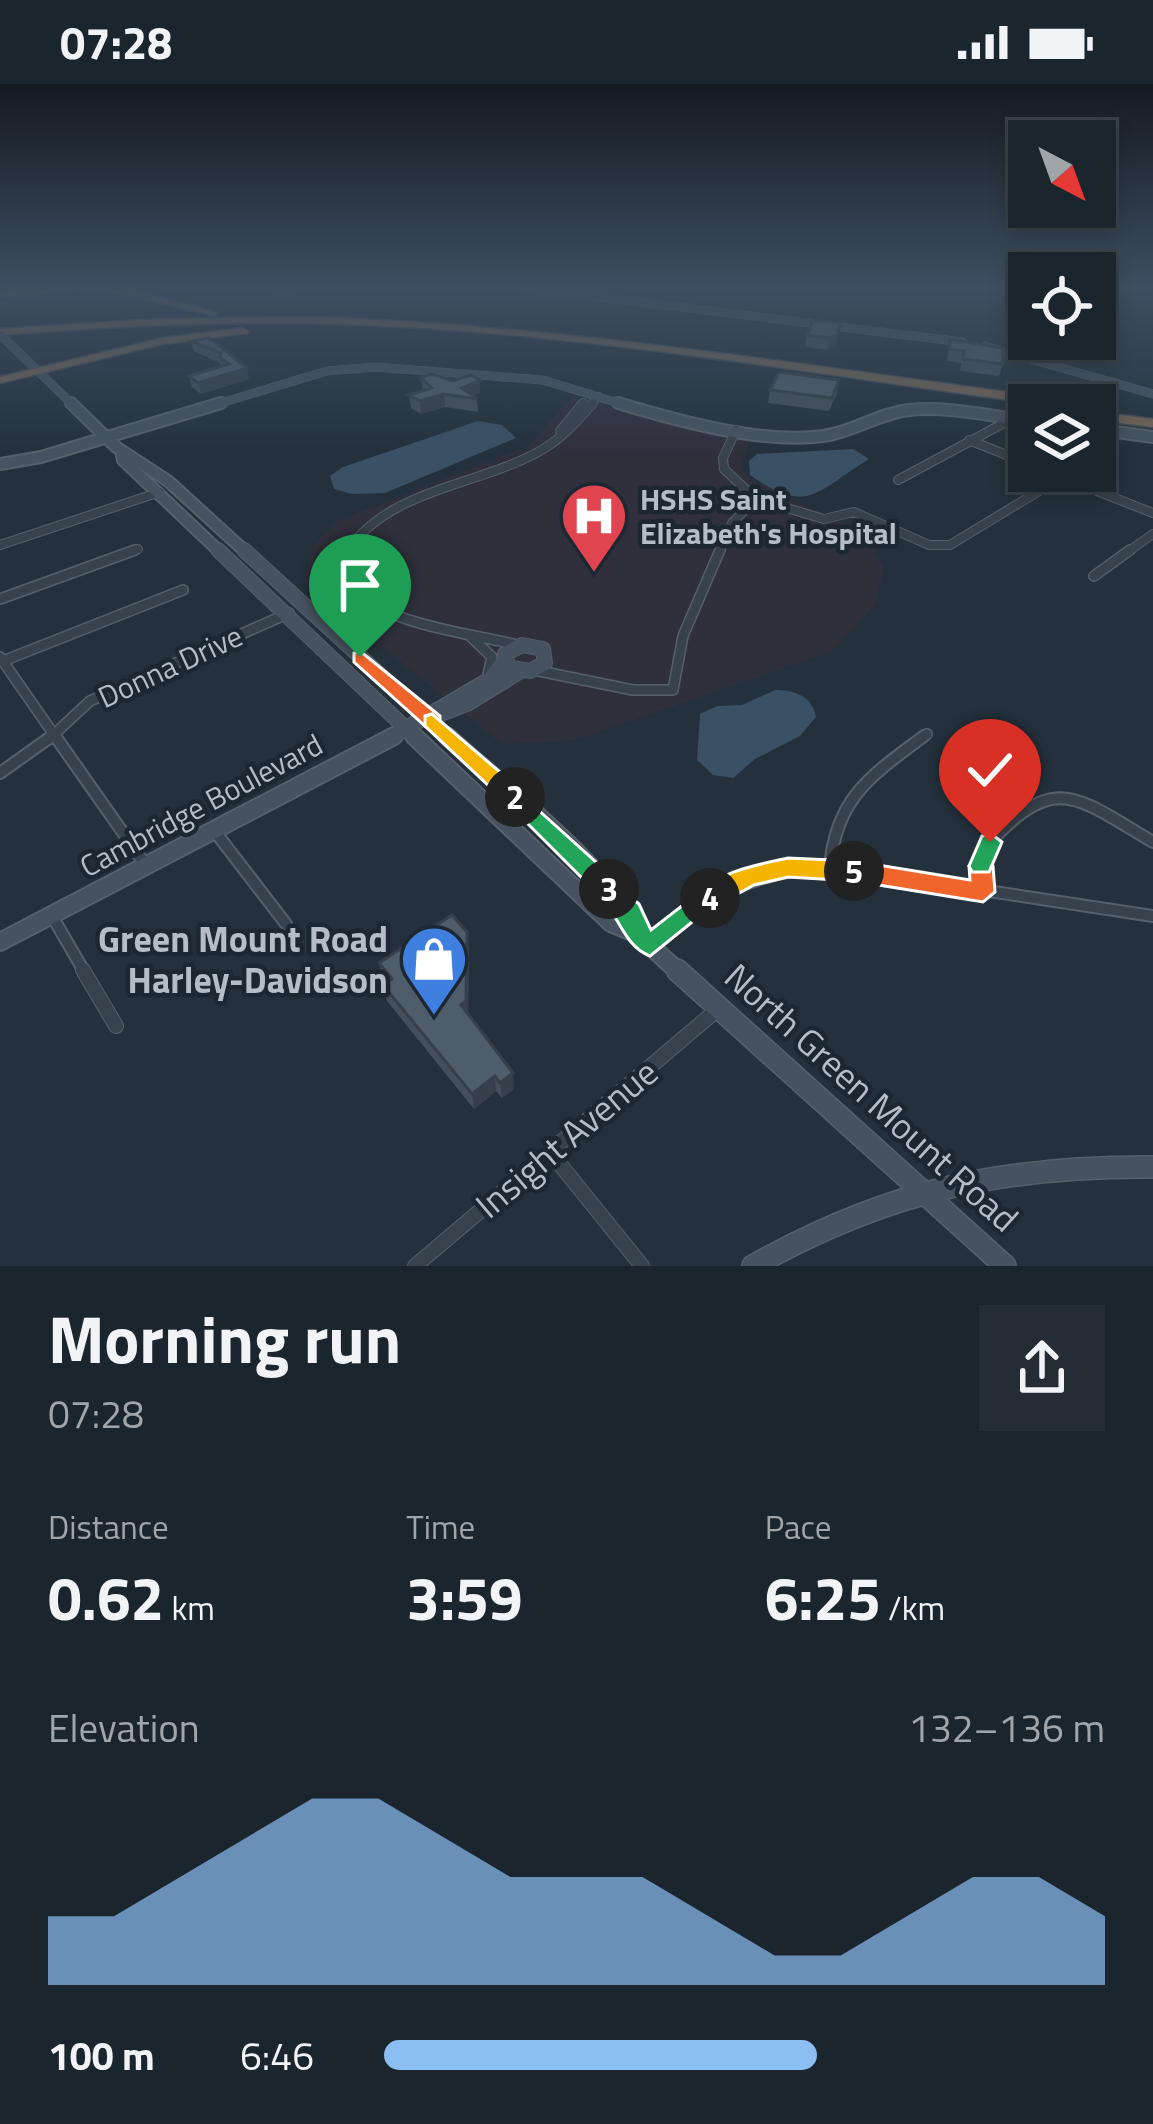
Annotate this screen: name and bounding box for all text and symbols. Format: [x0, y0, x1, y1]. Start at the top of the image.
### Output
text: 07:28 [60, 8, 172, 76]
north arrow [1008, 120, 1116, 228]
map controls [1008, 120, 1116, 492]
button: locate [1008, 252, 1116, 360]
button: layers [1008, 384, 1116, 492]
place label: HSHS Saint Elizabeth's Hospital [640, 476, 897, 556]
hospital icon: HSHS Saint Elizabeth's Hospital [559, 481, 629, 575]
pin [309, 534, 411, 657]
icon: arrive [327, 552, 393, 618]
street label: Donna Drive [90, 612, 250, 720]
pin [939, 719, 1041, 842]
street label: Cambridge Boulevard [71, 721, 331, 889]
icon: check [957, 737, 1023, 803]
pin: 2 [485, 767, 545, 827]
text: 2 [506, 772, 524, 822]
pin: 5 [824, 841, 884, 901]
text: 5 [845, 846, 863, 896]
pin: 3 [579, 859, 639, 919]
text: 3 [600, 864, 618, 914]
pin: 4 [680, 868, 740, 928]
text: 4 [701, 873, 719, 923]
place label: Green Mount Road Harley-Davidson [98, 911, 388, 1007]
shop icon: Green Mount Road Harley-Davidson [399, 924, 469, 1018]
street label: North Green Mount Road [713, 950, 1031, 1244]
street label: Insight Avenue [463, 1045, 669, 1231]
text: Morning run [48, 1288, 401, 1389]
button: share [979, 1305, 1105, 1431]
text: 07:28 [48, 1384, 144, 1443]
text: Distance [48, 1502, 169, 1552]
text: Time [406, 1502, 475, 1552]
text: Pace [765, 1502, 831, 1552]
text: 0.62 [48, 1552, 164, 1643]
text: 3:59 [406, 1552, 523, 1643]
text: 6:25 [765, 1552, 881, 1643]
text: km [164, 1583, 215, 1633]
text: /km [881, 1583, 945, 1633]
text: Elevation [48, 1698, 200, 1757]
text: 132–136 m [908, 1698, 1105, 1757]
text: 100 m [48, 2026, 155, 2085]
text: 6:46 [240, 2026, 314, 2085]

